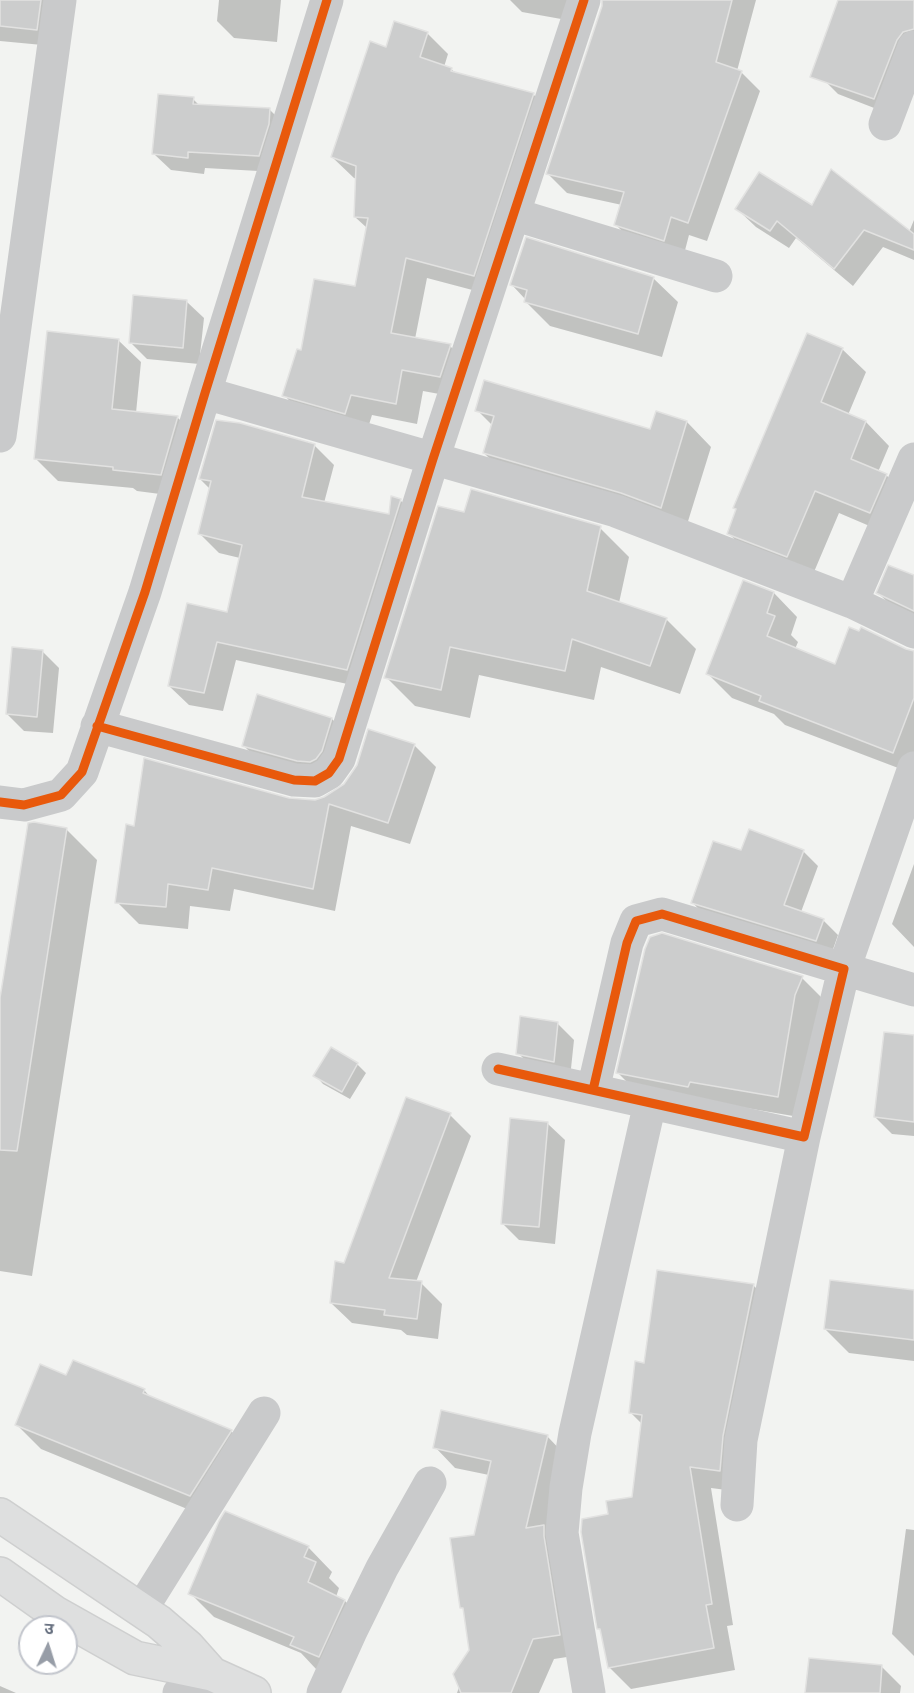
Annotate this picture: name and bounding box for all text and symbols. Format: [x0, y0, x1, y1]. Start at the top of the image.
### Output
north arrow [18, 1615, 78, 1675]
text: उ [44, 1618, 55, 1639]

